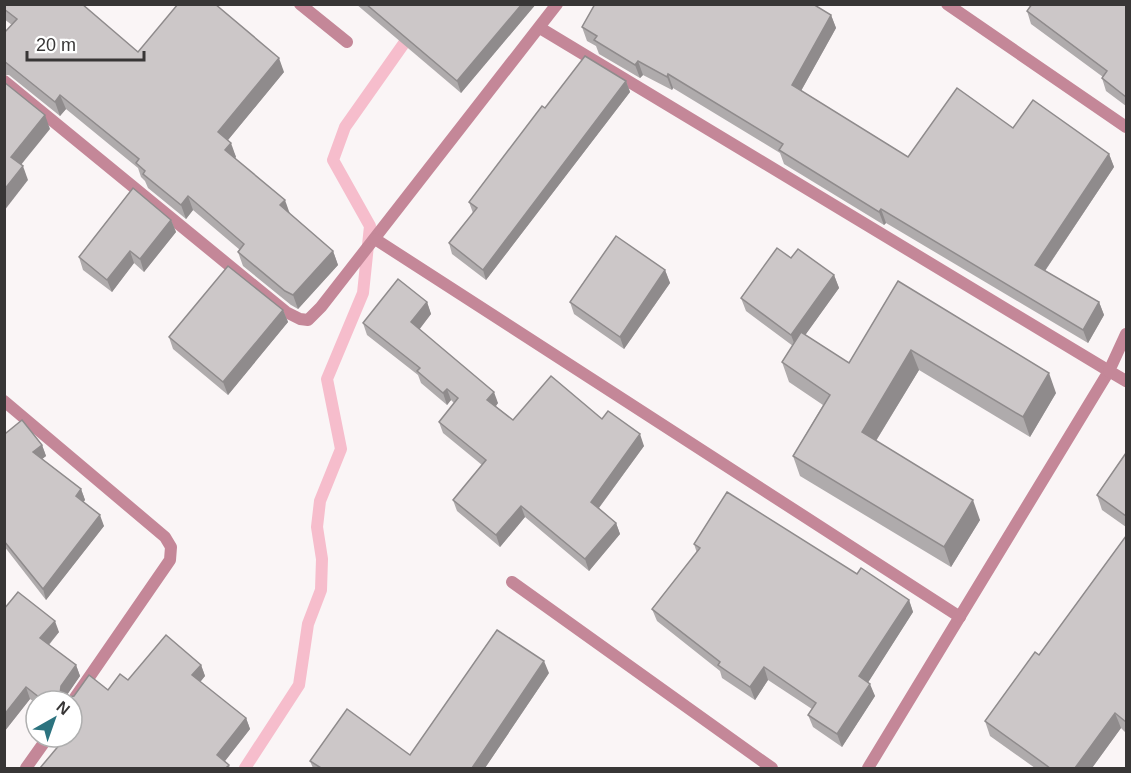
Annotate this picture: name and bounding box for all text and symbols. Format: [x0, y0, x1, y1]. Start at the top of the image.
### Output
scale bar [27, 24, 144, 62]
text: 20 m [36, 35, 76, 55]
north arrow [24, 689, 84, 749]
text: N [53, 698, 73, 718]

